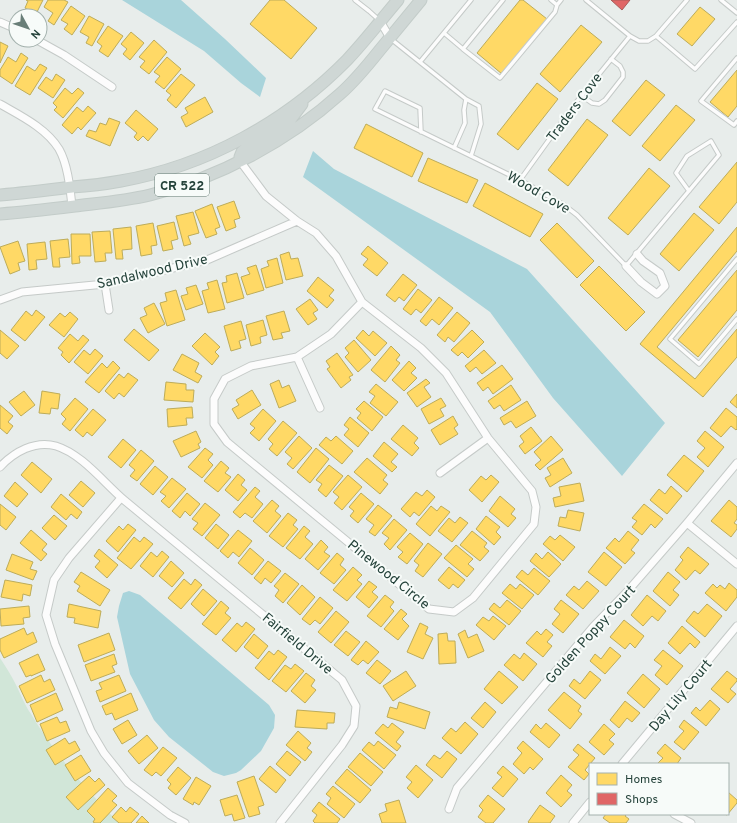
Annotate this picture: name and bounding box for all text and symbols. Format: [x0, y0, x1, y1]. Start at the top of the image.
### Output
north arrow [8, 8, 48, 48]
text: N [27, 26, 43, 41]
street label: Traders Cove [544, 70, 607, 146]
street label: Wood Cove [504, 168, 573, 218]
road number: CR 522 [155, 174, 209, 196]
street label: Sandalwood Drive [95, 251, 209, 293]
street label: Pinewood Circle [344, 537, 433, 614]
street label: Golden Poppy Court [542, 582, 640, 688]
street label: Fairfield Drive [258, 610, 336, 679]
street label: Day Lily Court [646, 656, 716, 735]
legend [589, 763, 729, 815]
text: Homes [625, 772, 662, 788]
text: Shops [625, 792, 658, 808]

